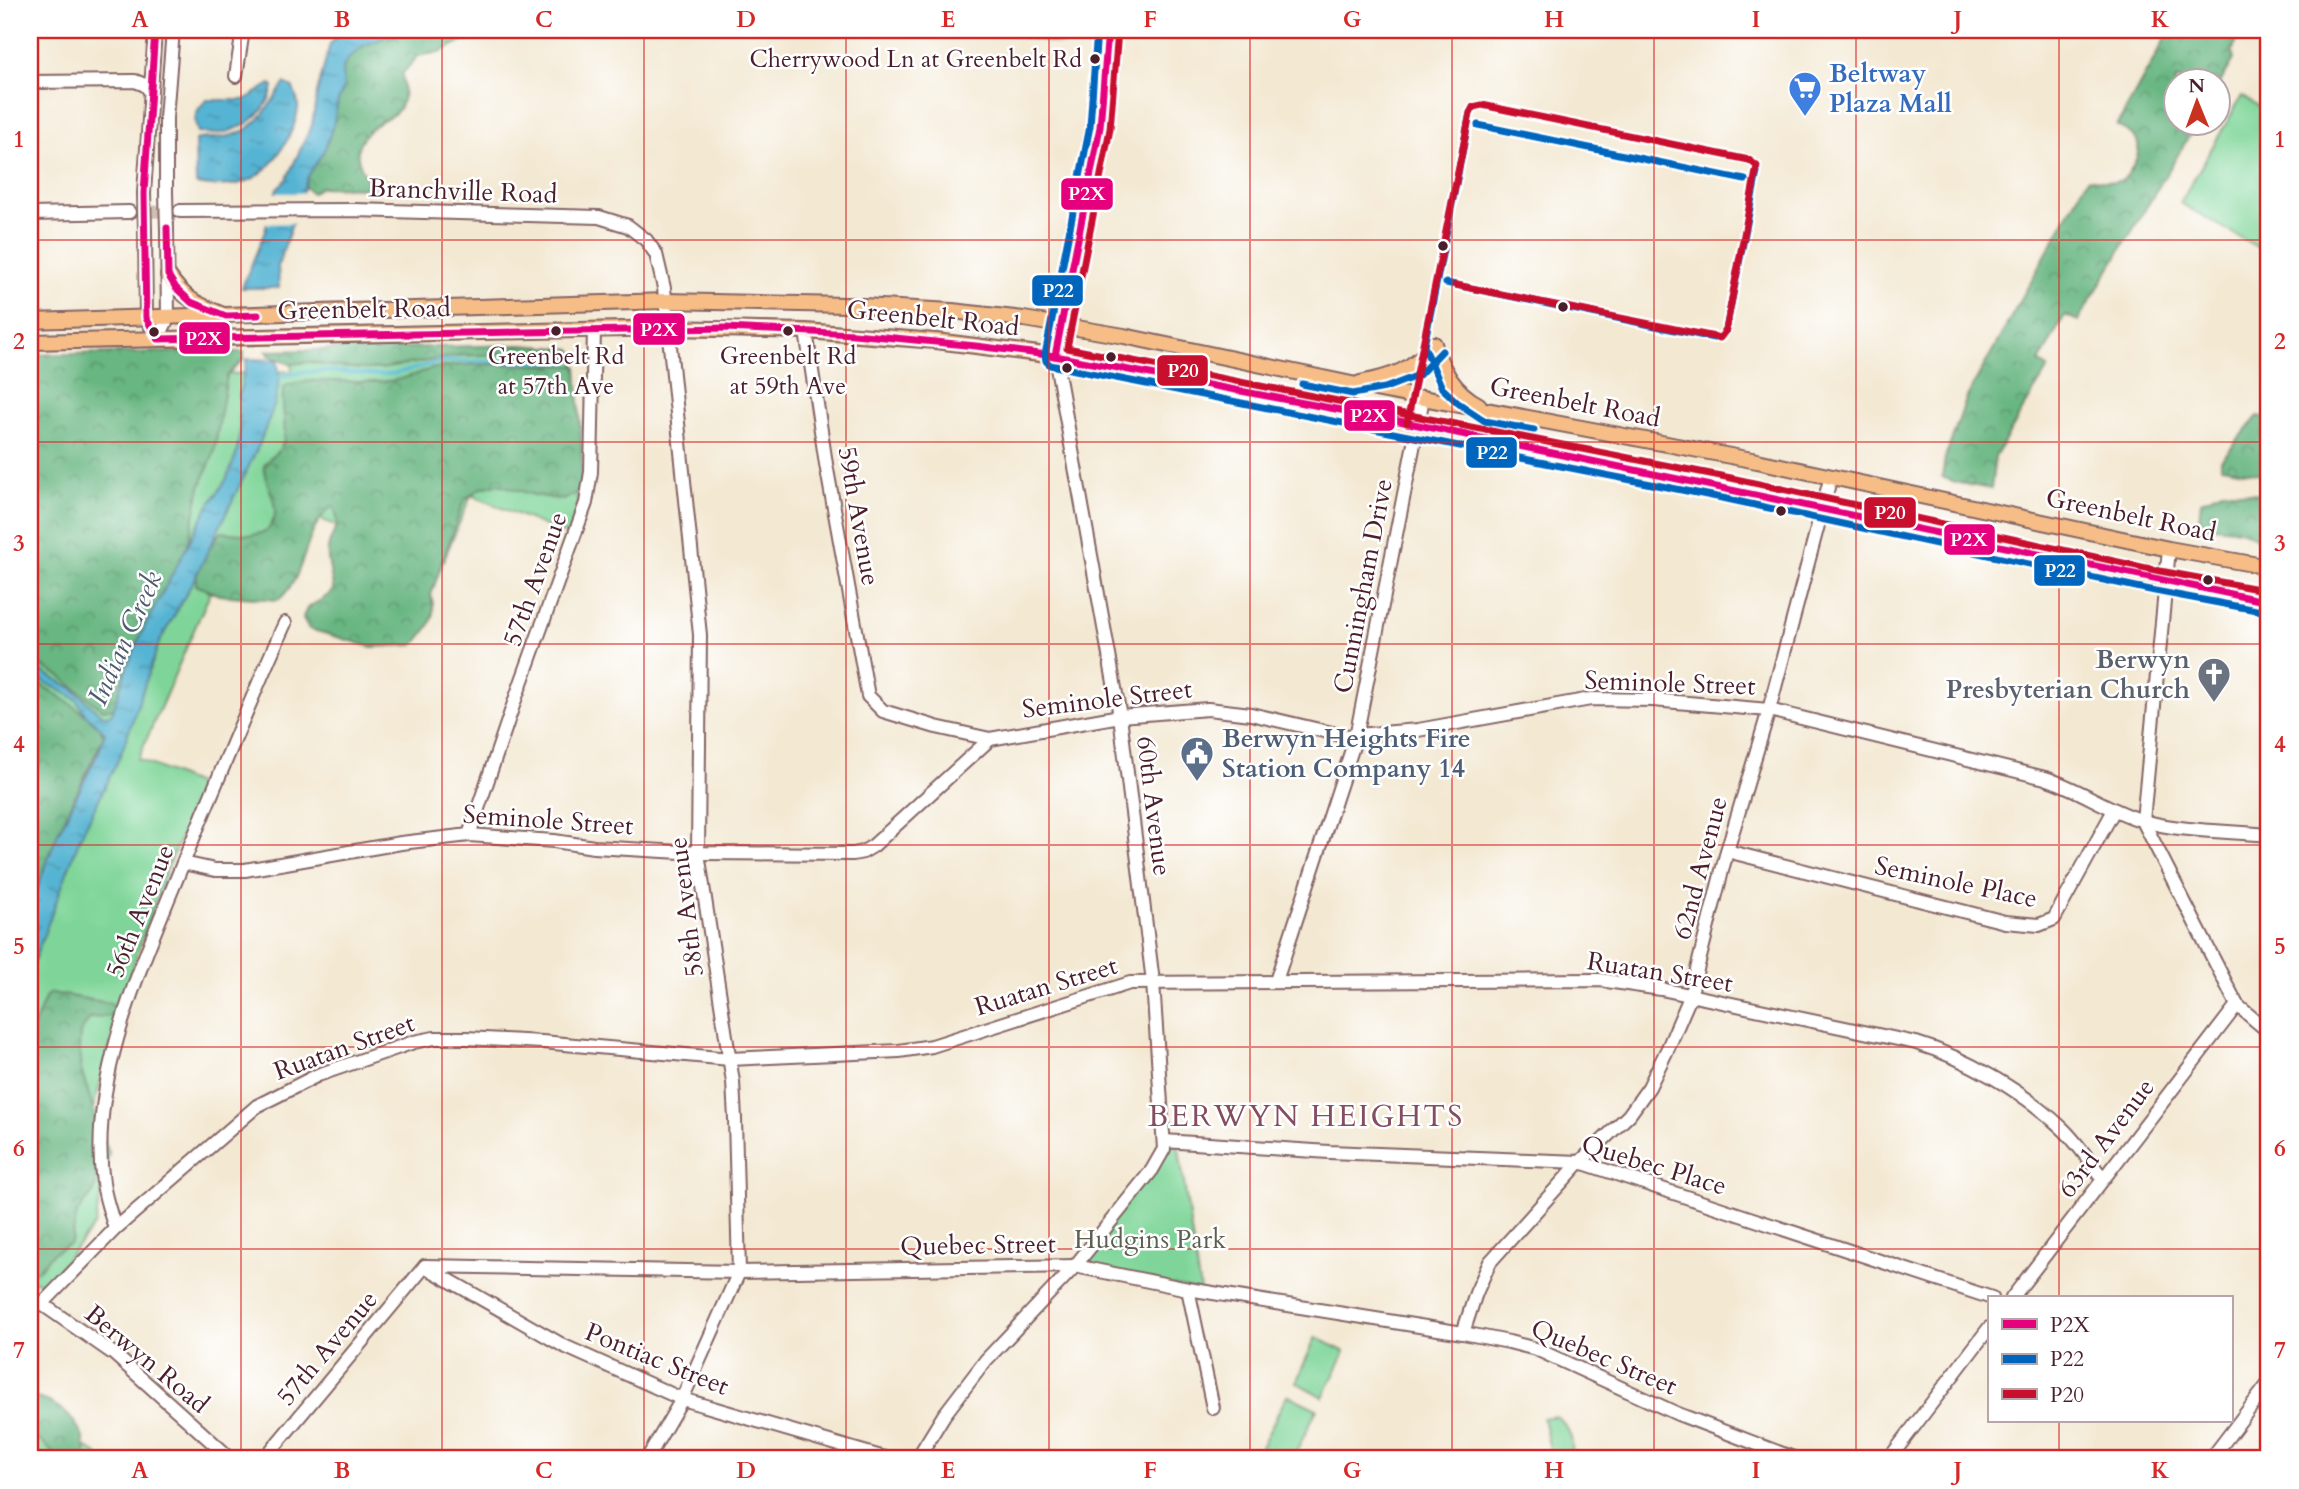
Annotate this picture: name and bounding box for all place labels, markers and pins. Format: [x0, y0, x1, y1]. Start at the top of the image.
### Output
place label: Cherrywood Ln at Greenbelt Rd [749, 43, 1082, 76]
marker: Cherrywood Ln at Greenbelt Rd [1088, 52, 1102, 66]
place label: Beltway Plaza Mall [1829, 56, 1952, 121]
supermarket icon: Beltway Plaza Mall [1786, 69, 1824, 118]
unlabelled marker [1436, 239, 1450, 253]
unlabelled marker [1556, 300, 1570, 314]
marker: Greenbelt Rd at 57th Ave [549, 324, 563, 338]
marker: Greenbelt Rd at 59th Ave [781, 324, 795, 338]
unlabelled marker [147, 325, 161, 339]
place label: Greenbelt Rd at 57th Ave [488, 340, 624, 403]
place label: Greenbelt Rd at 59th Ave [720, 340, 856, 403]
unlabelled marker [1104, 350, 1118, 364]
unlabelled marker [1060, 361, 1074, 375]
unlabelled marker [1774, 504, 1788, 518]
unlabelled marker [2201, 573, 2215, 587]
place label: Berwyn Presbyterian Church [1946, 642, 2190, 707]
church icon: Berwyn Presbyterian Church [2195, 655, 2233, 704]
place label: Berwyn Heights Fire Station Company 14 [1222, 721, 1471, 786]
public building icon: Berwyn Heights Fire Station Company 14 [1178, 734, 1216, 783]

